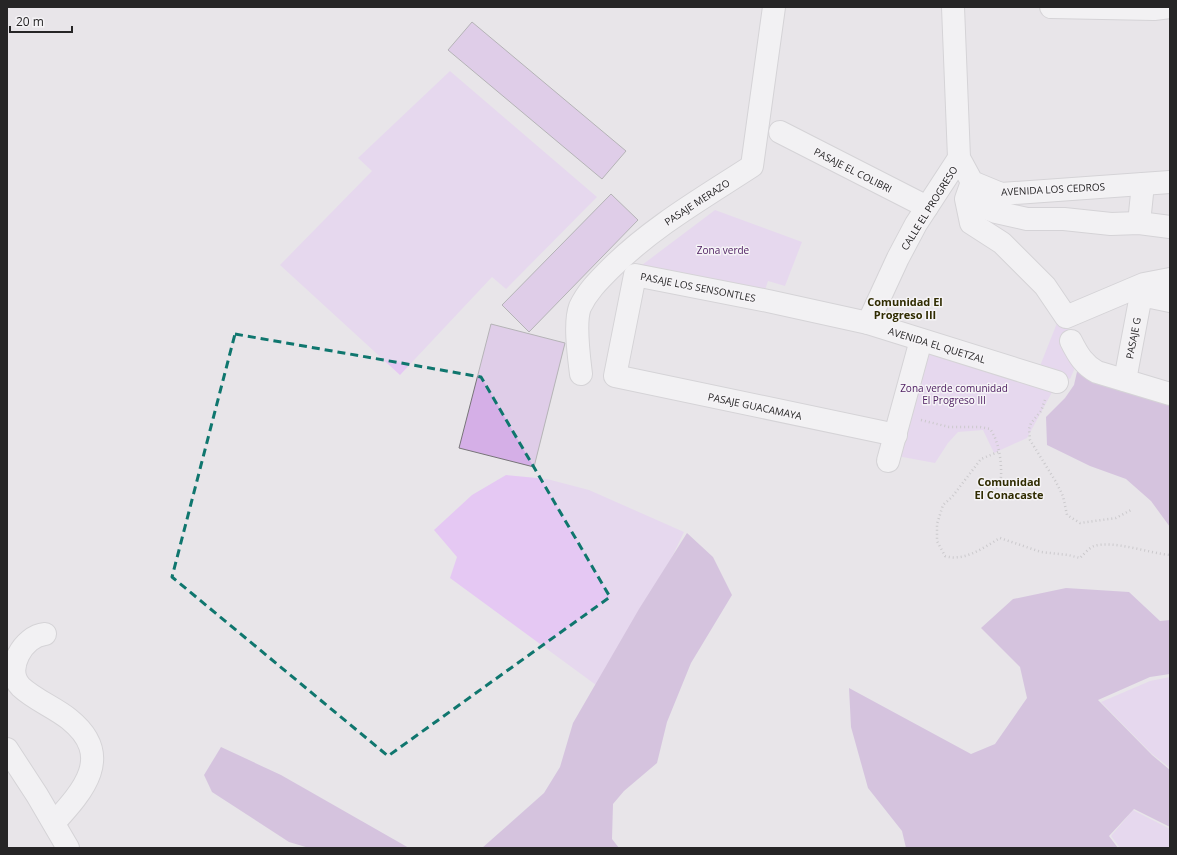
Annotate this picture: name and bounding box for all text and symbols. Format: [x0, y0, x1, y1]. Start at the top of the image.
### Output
scale bar [10, 8, 72, 34]
text: 20 m [16, 13, 44, 30]
street label: PASAJE EL COLIBRI [812, 144, 894, 196]
street label: CALLE EL PROGRESO [897, 163, 961, 253]
street label: PASAJE MERAZO [662, 175, 733, 228]
street label: AVENIDA LOS CEDROS [1001, 179, 1105, 199]
park label: Zona verde [697, 243, 750, 257]
street label: PASAJE LOS SENSONTLES [639, 269, 757, 305]
district label: Comunidad El Progreso III [867, 294, 943, 322]
street label: PASAJE G [1122, 316, 1144, 360]
street label: AVENIDA EL QUETZAL [887, 324, 987, 366]
park label: Zona verde comunidad El Progreso III [900, 381, 1008, 407]
street label: PASAJE GUACAMAYA [707, 389, 804, 423]
district label: Comunidad El Conacaste [974, 474, 1044, 502]

